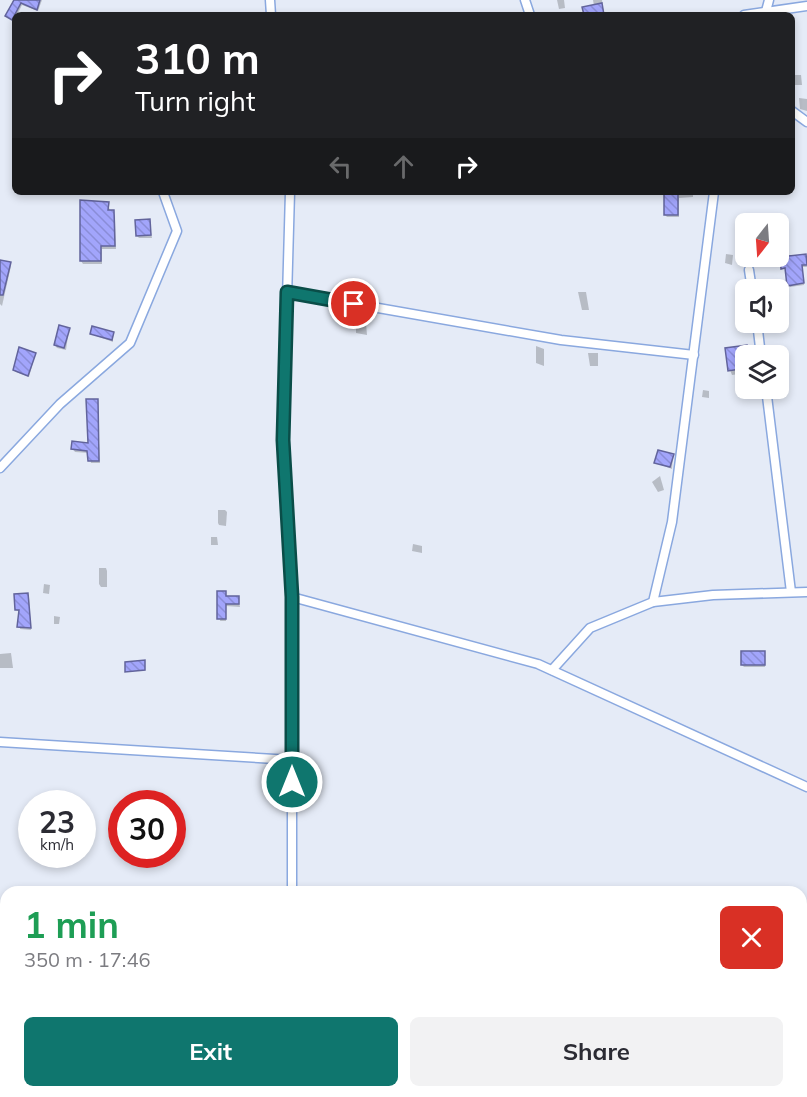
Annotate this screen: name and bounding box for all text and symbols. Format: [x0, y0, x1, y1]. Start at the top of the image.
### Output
text: 310 m [135, 32, 260, 85]
icon: right [36, 36, 114, 114]
text: Turn right [135, 84, 255, 118]
icon: left [324, 150, 357, 183]
icon: ahead [387, 150, 420, 183]
icon: right [450, 150, 483, 183]
north arrow [735, 213, 789, 267]
map controls [735, 213, 789, 399]
pin [328, 278, 379, 329]
button: sound [735, 279, 789, 333]
icon: arrive [337, 287, 370, 320]
button: layers [735, 345, 789, 399]
position arrow [260, 750, 324, 814]
speed limit sign: 30 [108, 790, 186, 868]
text: 23 [39, 803, 75, 841]
text: km/h [40, 835, 74, 854]
text: 1 min [24, 902, 119, 947]
button: close [720, 906, 783, 969]
text: 350 m · 17:46 [24, 947, 150, 972]
button: Exit [24, 1017, 398, 1086]
button: Share [410, 1017, 783, 1086]

